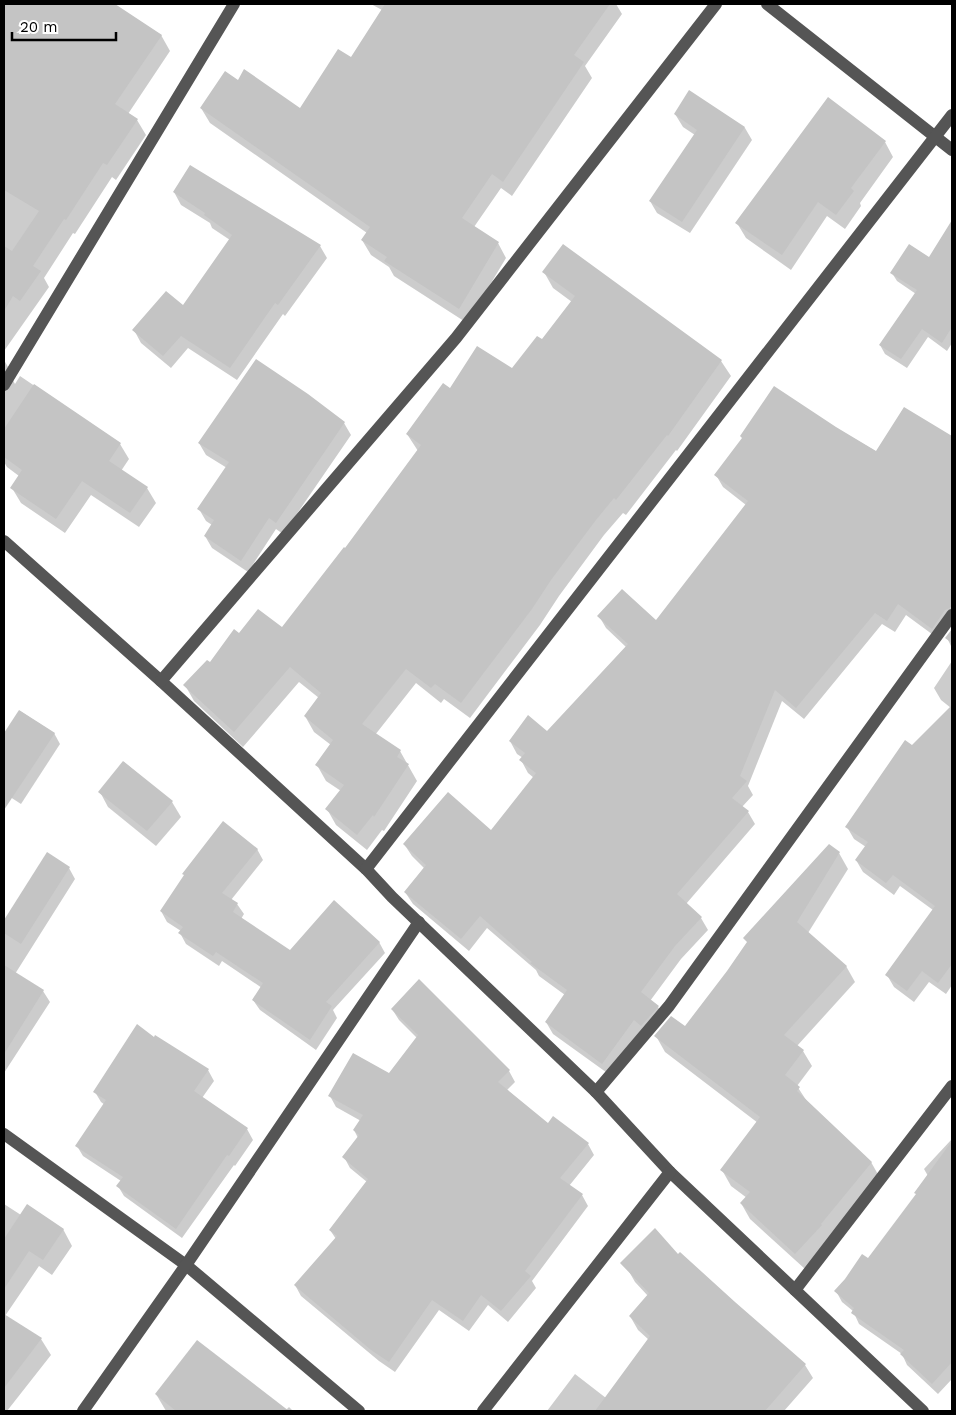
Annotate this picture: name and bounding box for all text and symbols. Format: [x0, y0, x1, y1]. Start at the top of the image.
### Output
scale bar [12, 10, 116, 42]
text: 20 m [20, 18, 58, 36]

